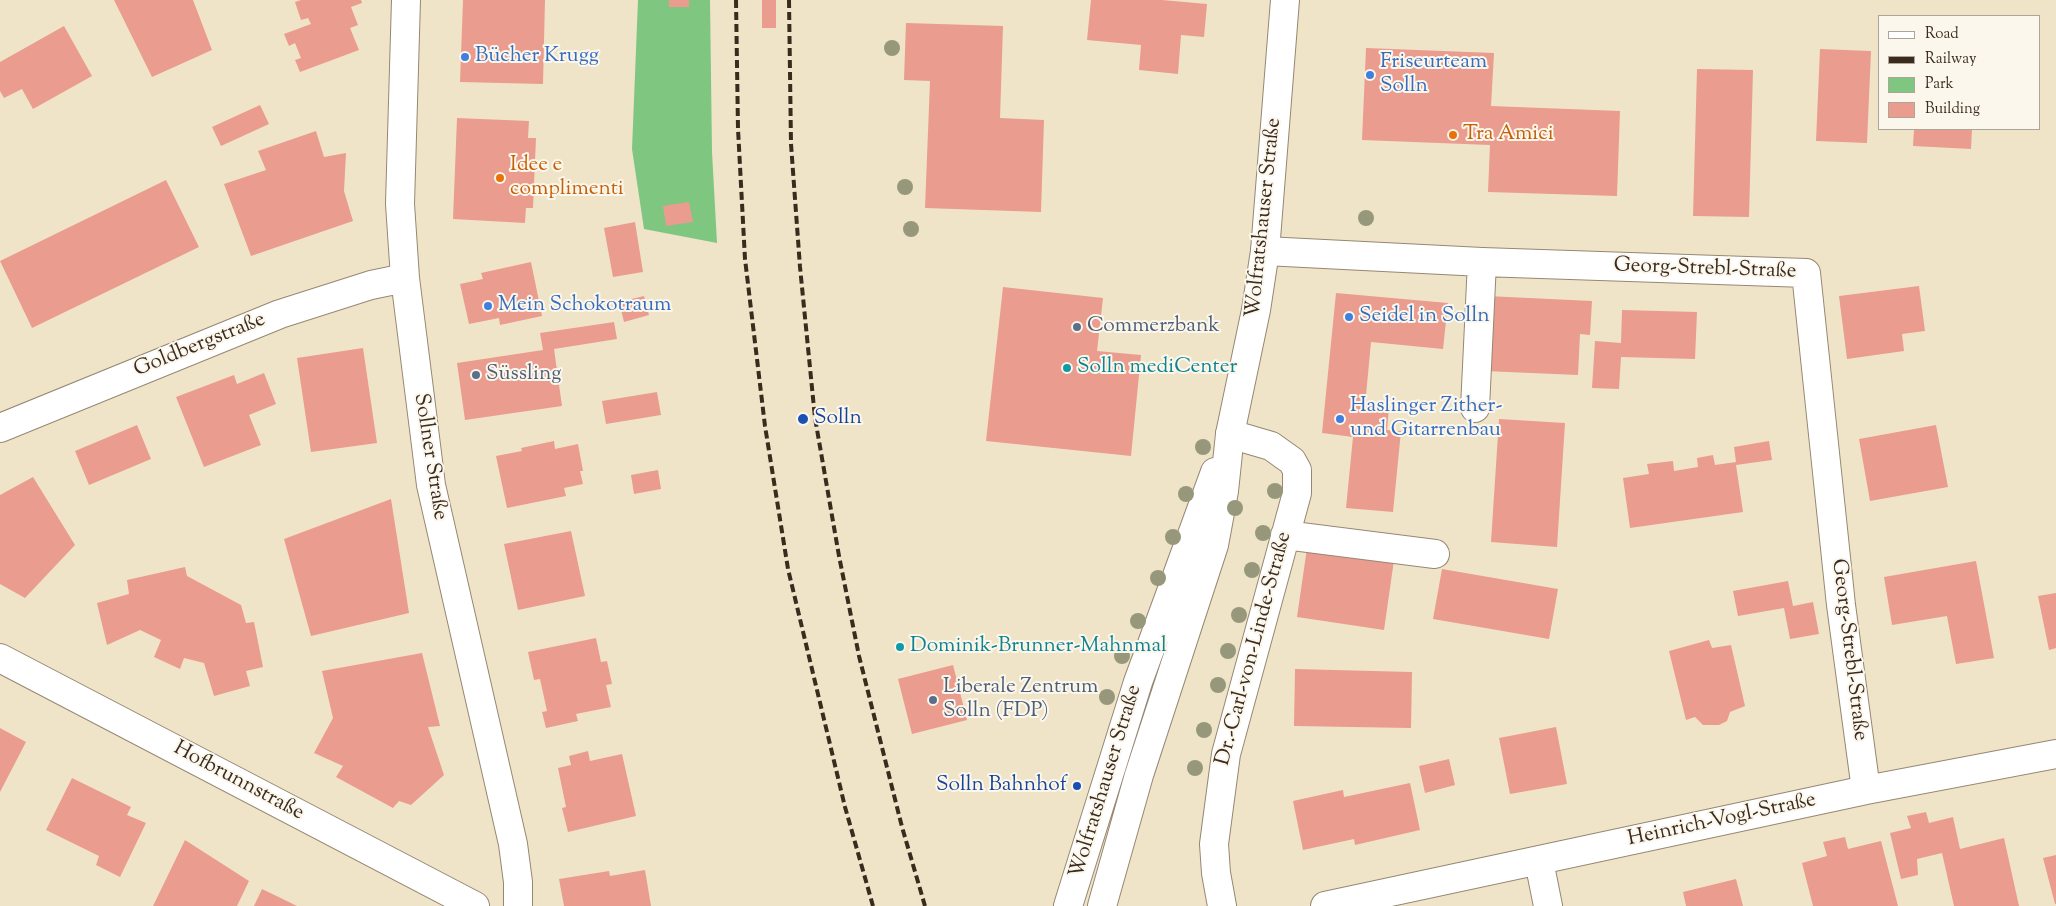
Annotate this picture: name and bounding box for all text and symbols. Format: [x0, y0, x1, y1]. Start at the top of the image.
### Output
legend [1878, 15, 2041, 130]
text: Road [1925, 24, 1959, 45]
place label: Bücher Krugg [475, 44, 599, 70]
text: Railway [1925, 49, 1976, 70]
place label: Friseurteam Solln [1380, 50, 1487, 100]
marker: Bücher Krugg [459, 51, 471, 63]
marker: Friseurteam Solln [1364, 69, 1376, 81]
text: Park [1925, 74, 1954, 95]
text: Building [1925, 99, 1980, 120]
street label: Wolfratshauser Straße [1242, 117, 1288, 319]
place label: Tra Amici [1463, 122, 1554, 148]
marker: Tra Amici [1447, 129, 1459, 141]
place label: Idee e complimenti [510, 153, 624, 203]
marker: Idee e complimenti [494, 172, 506, 184]
street label: Georg-Strebl-Straße [1613, 254, 1797, 286]
place label: Mein Schokotraum [498, 293, 671, 319]
marker: Mein Schokotraum [482, 300, 494, 312]
place label: Seidel in Solln [1359, 304, 1490, 330]
street label: Goldbergstraße [131, 308, 269, 384]
marker: Seidel in Solln [1343, 311, 1355, 323]
place label: Commerzbank [1087, 314, 1220, 340]
marker: Commerzbank [1071, 321, 1083, 333]
place label: Solln mediCenter [1077, 355, 1237, 381]
place label: Süssling [486, 362, 561, 388]
marker: Solln mediCenter [1061, 362, 1073, 374]
marker: Süssling [470, 369, 482, 381]
street label: Sollner Straße [407, 392, 451, 522]
place label: Haslinger Zither- und Gitarrenbau [1350, 394, 1503, 444]
place label: Solln [814, 406, 862, 432]
marker: Solln [796, 412, 810, 426]
marker: Haslinger Zither- und Gitarrenbau [1334, 413, 1346, 425]
street label: Dr.-Carl-von-Linde-Straße [1212, 529, 1298, 769]
street label: Georg-Strebl-Straße [1824, 558, 1872, 742]
place label: Dominik-Brunner-Mahnmal [910, 634, 1167, 660]
marker: Dominik-Brunner-Mahnmal [894, 641, 906, 653]
place label: Liberale Zentrum Solln (FDP) [943, 675, 1098, 725]
street label: Wolfratshauser Straße [1066, 682, 1148, 882]
marker: Liberale Zentrum Solln (FDP) [927, 694, 939, 706]
street label: Hofbrunnstraße [168, 737, 308, 827]
place label: Solln Bahnhof [936, 773, 1067, 799]
marker: Solln Bahnhof [1071, 780, 1083, 792]
street label: Heinrich-Vogl-Straße [1626, 789, 1818, 853]

